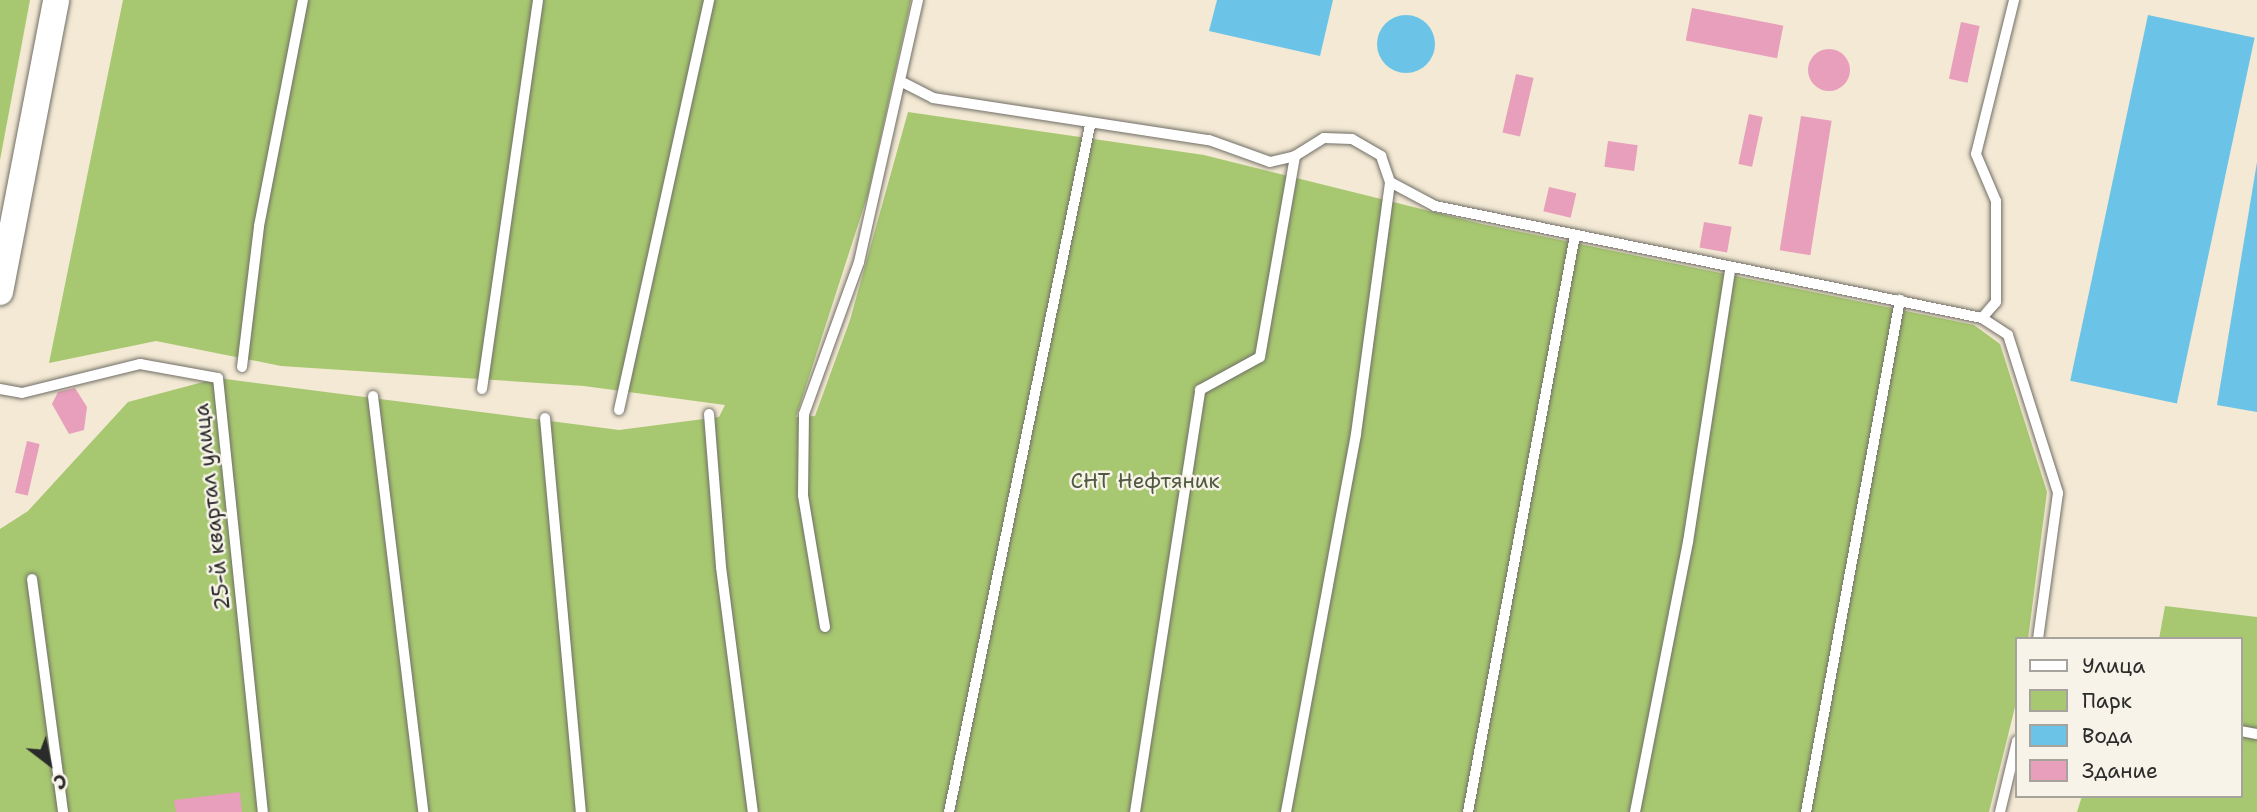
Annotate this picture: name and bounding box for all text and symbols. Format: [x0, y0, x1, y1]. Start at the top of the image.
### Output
street label: 25-й квартал улица [189, 402, 235, 612]
park label: СНТ Нефтяник [1070, 468, 1220, 494]
legend [2016, 637, 2243, 798]
text: Улица [2082, 652, 2145, 680]
text: Парк [2082, 687, 2132, 715]
text: Вода [2082, 722, 2132, 750]
north arrow [14, 728, 84, 798]
text: Здание [2082, 757, 2158, 785]
text: С [49, 768, 72, 795]

